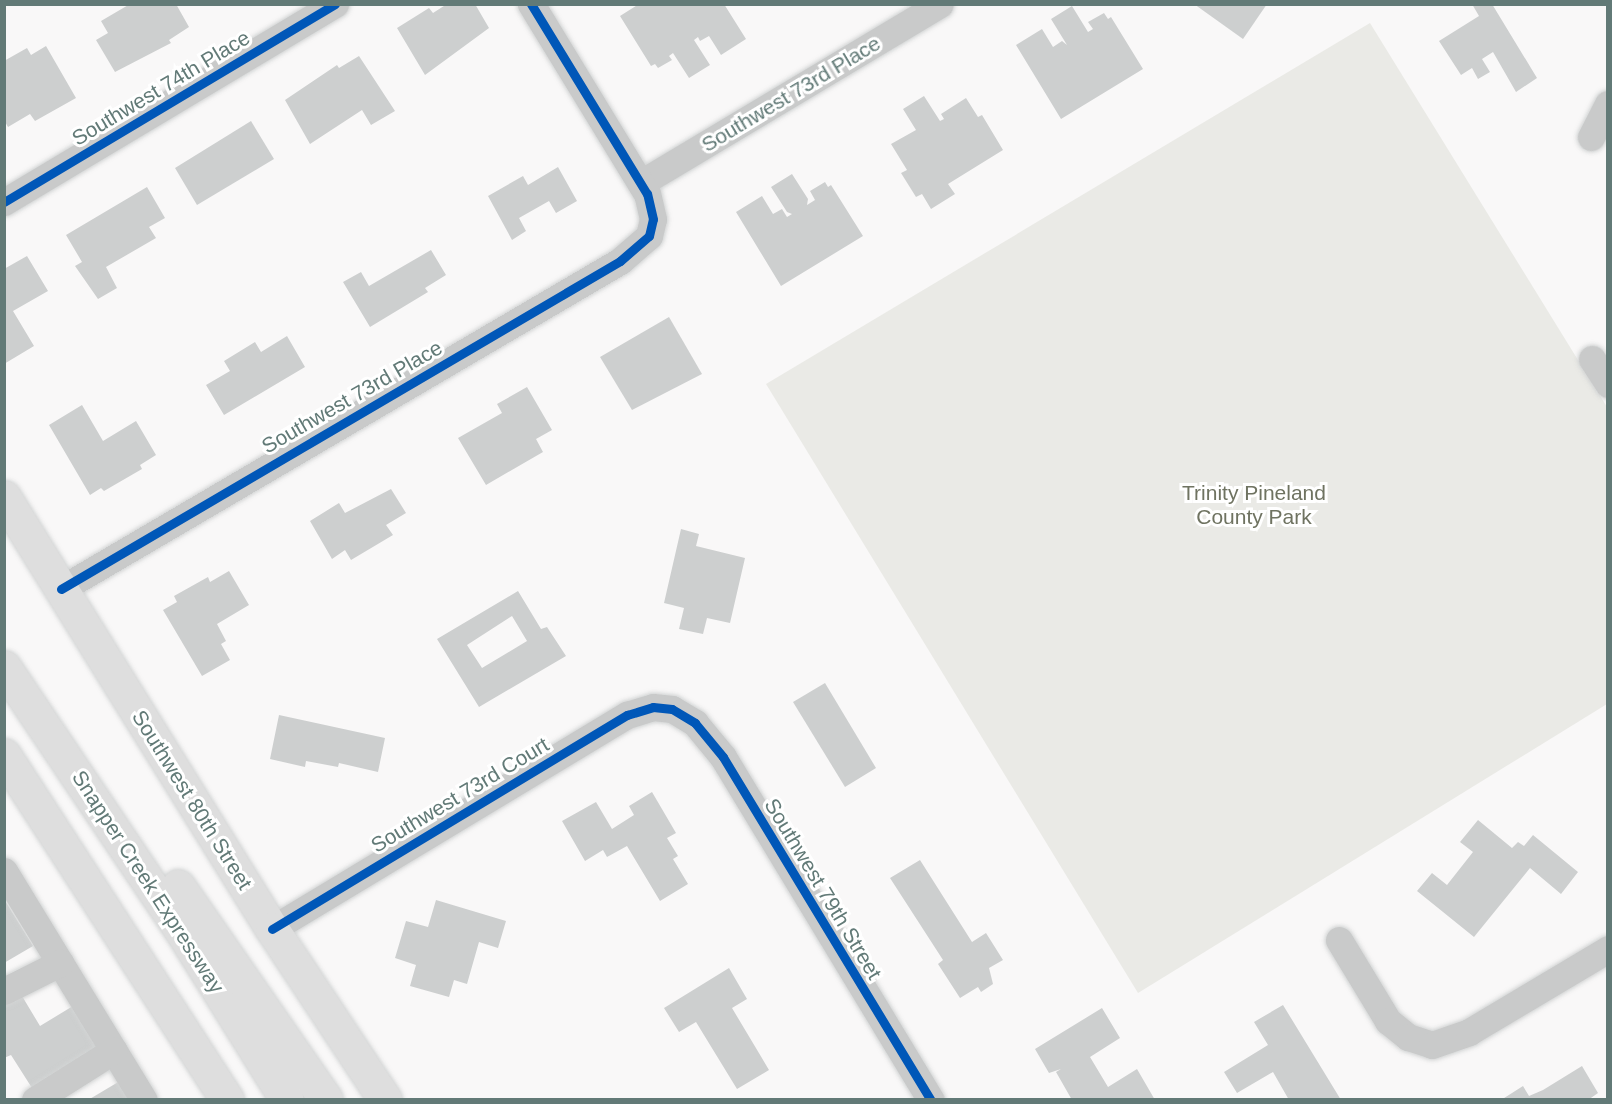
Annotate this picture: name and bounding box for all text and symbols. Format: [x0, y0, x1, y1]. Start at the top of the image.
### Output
street label: Southwest 74th Place [67, 25, 255, 151]
street label: Southwest 73rd Place [697, 31, 885, 157]
street label: Southwest 73rd Place [257, 335, 447, 459]
park label: Trinity Pineland County Park [1182, 480, 1326, 530]
street label: Southwest 80th Street [127, 706, 257, 894]
street label: Southwest 73rd Court [366, 732, 554, 858]
street label: Snapper Creek Expressway [67, 766, 229, 998]
street label: Southwest 79th Street [759, 794, 887, 984]

